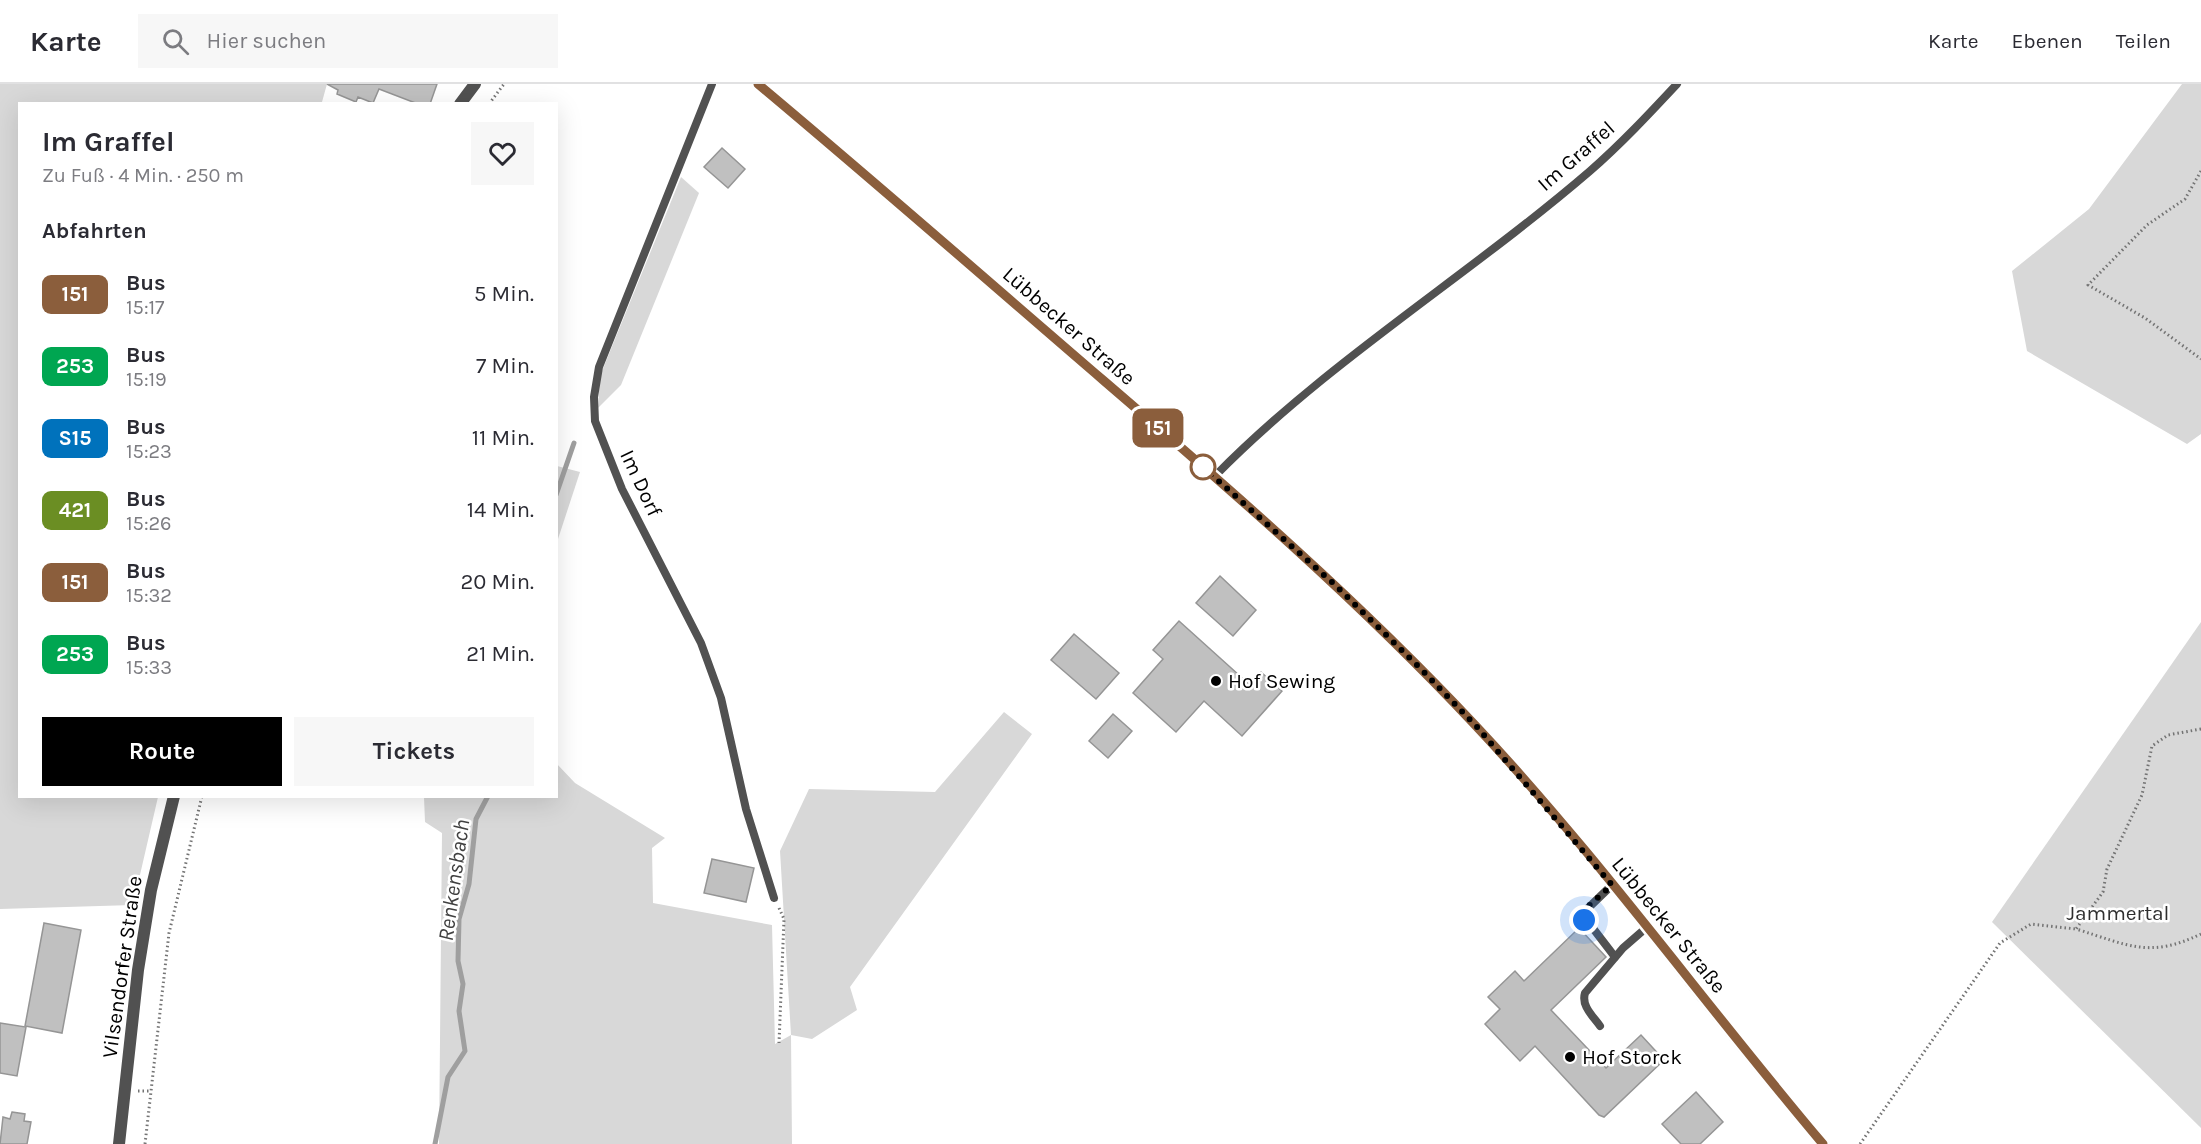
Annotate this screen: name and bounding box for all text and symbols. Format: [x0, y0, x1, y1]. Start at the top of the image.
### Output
search box [138, 14, 558, 68]
text: Karte [30, 25, 102, 58]
icon: search [159, 25, 192, 58]
text: Hier suchen [207, 28, 326, 54]
text: Karte [1928, 29, 1979, 53]
text: Ebenen [2012, 29, 2083, 53]
text: Teilen [2116, 29, 2171, 53]
street label: Im Graffel [1533, 116, 1619, 196]
button: heart [471, 122, 534, 185]
text: Im Graffel [42, 125, 174, 158]
text: Zu Fuß · 4 Min. · 250 m [42, 164, 244, 187]
text: Abfahrten [42, 218, 147, 244]
street label: Lübbecker Straße [998, 262, 1140, 390]
text: Bus [126, 270, 166, 296]
text: 5 Min. [474, 281, 534, 307]
text: 151 [61, 282, 89, 306]
text: 15:17 [126, 296, 165, 319]
text: Bus [126, 342, 166, 368]
text: 7 Min. [476, 353, 534, 379]
text: 253 [56, 354, 94, 378]
text: 15:19 [126, 368, 167, 391]
line badge: 151 [1124, 408, 1192, 448]
text: Bus [126, 414, 166, 440]
text: 151 [1144, 416, 1172, 440]
text: 11 Min. [472, 425, 534, 451]
text: S15 [58, 426, 92, 450]
text: 15:23 [126, 440, 172, 463]
street label: Im Dorf [615, 446, 667, 521]
unlabelled marker [1190, 454, 1216, 480]
text: Bus [126, 486, 166, 512]
text: 14 Min. [467, 497, 534, 523]
text: 421 [59, 498, 91, 522]
text: 15:26 [126, 512, 172, 535]
text: Bus [126, 558, 166, 584]
text: 20 Min. [461, 569, 534, 595]
text: 151 [61, 570, 89, 594]
text: 15:32 [126, 584, 172, 607]
text: Bus [126, 630, 166, 656]
text: 21 Min. [466, 641, 534, 667]
text: 253 [56, 642, 94, 666]
text: 15:33 [126, 656, 172, 679]
place label: Hof Sewing [1228, 669, 1335, 693]
marker: Hof Sewing [1209, 674, 1223, 688]
button: Route [42, 717, 282, 786]
button: Tickets [294, 717, 534, 786]
water label: Renkensbach [433, 818, 475, 943]
street label: Lübbecker Straße [1607, 852, 1731, 998]
street label: Vilsendorfer Straße [97, 874, 147, 1060]
park label: Jammertal [2066, 901, 2170, 925]
your location [1569, 905, 1599, 935]
place label: Hof Storck [1582, 1045, 1682, 1069]
marker: Hof Storck [1563, 1050, 1577, 1064]

